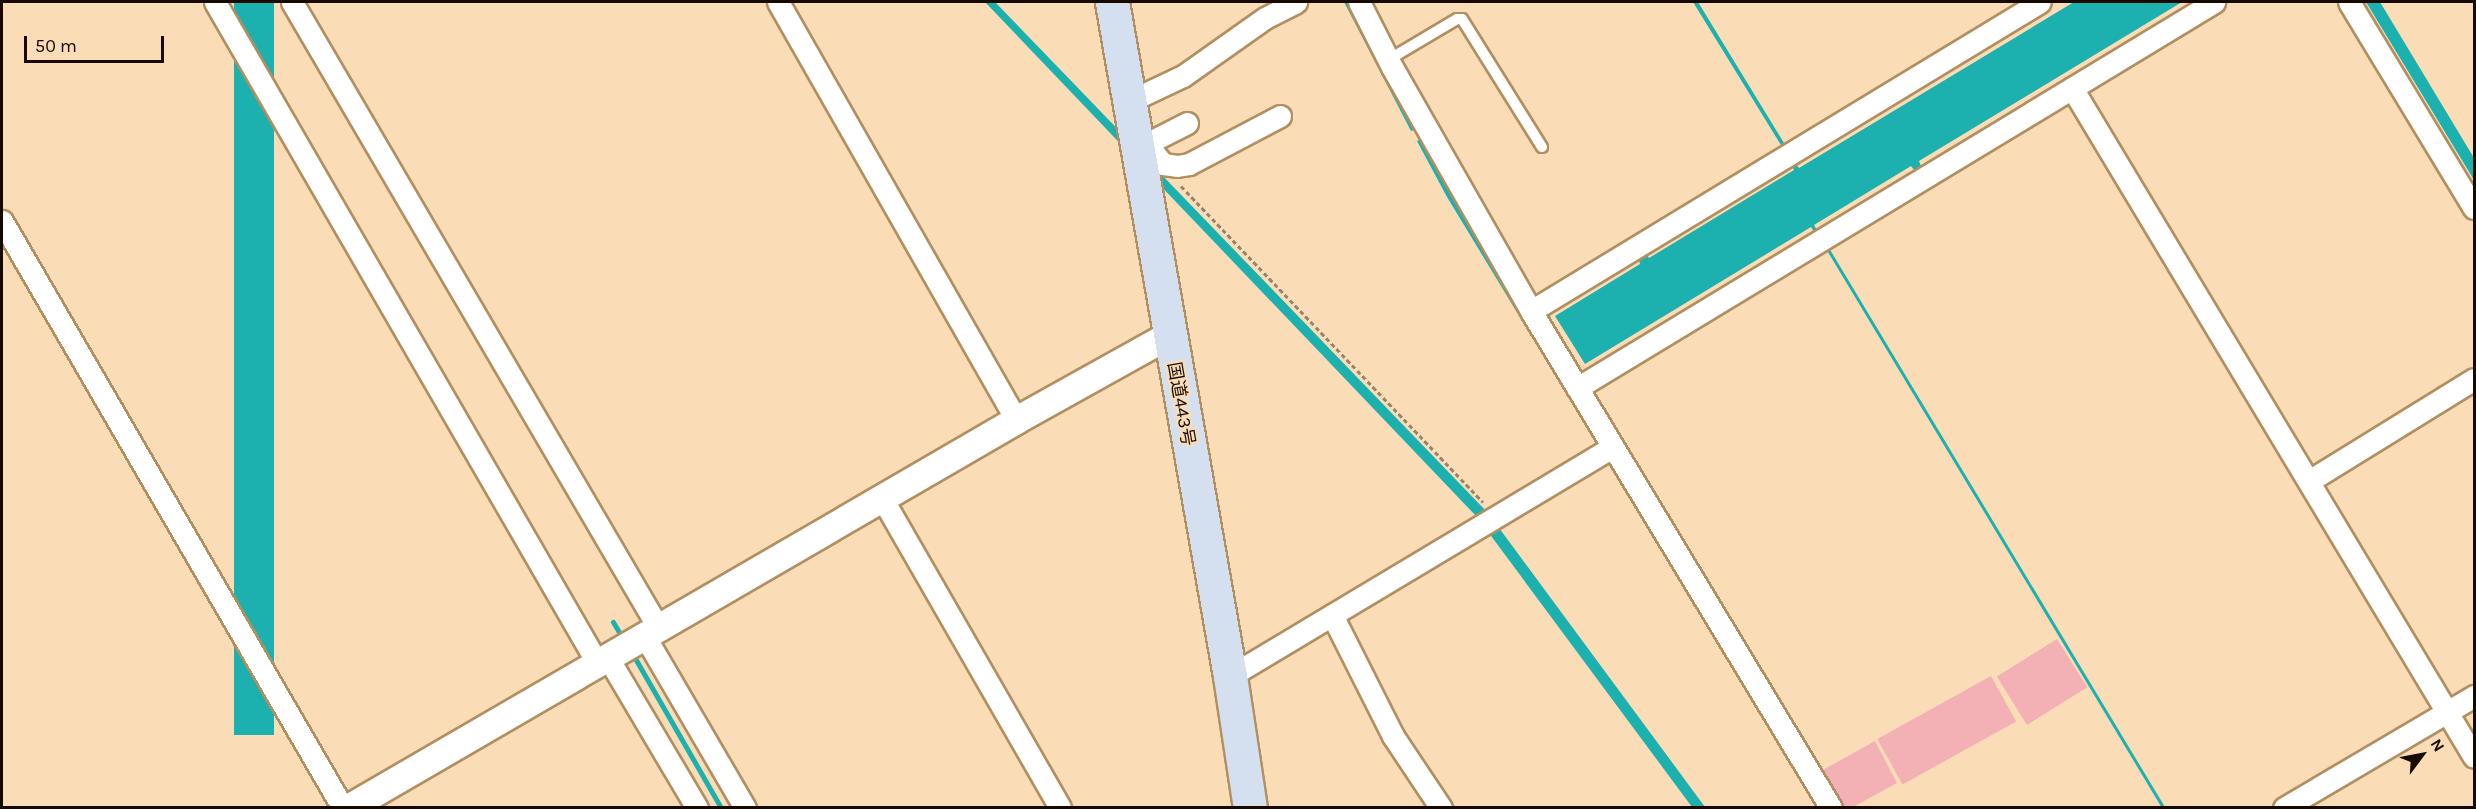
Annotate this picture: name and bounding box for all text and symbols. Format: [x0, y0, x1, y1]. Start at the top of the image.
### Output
scale bar [27, 24, 166, 62]
text: 50 m [35, 35, 77, 57]
street label: 国道443号 [1163, 360, 1199, 448]
north arrow [2392, 725, 2452, 785]
text: N [2427, 735, 2449, 755]

